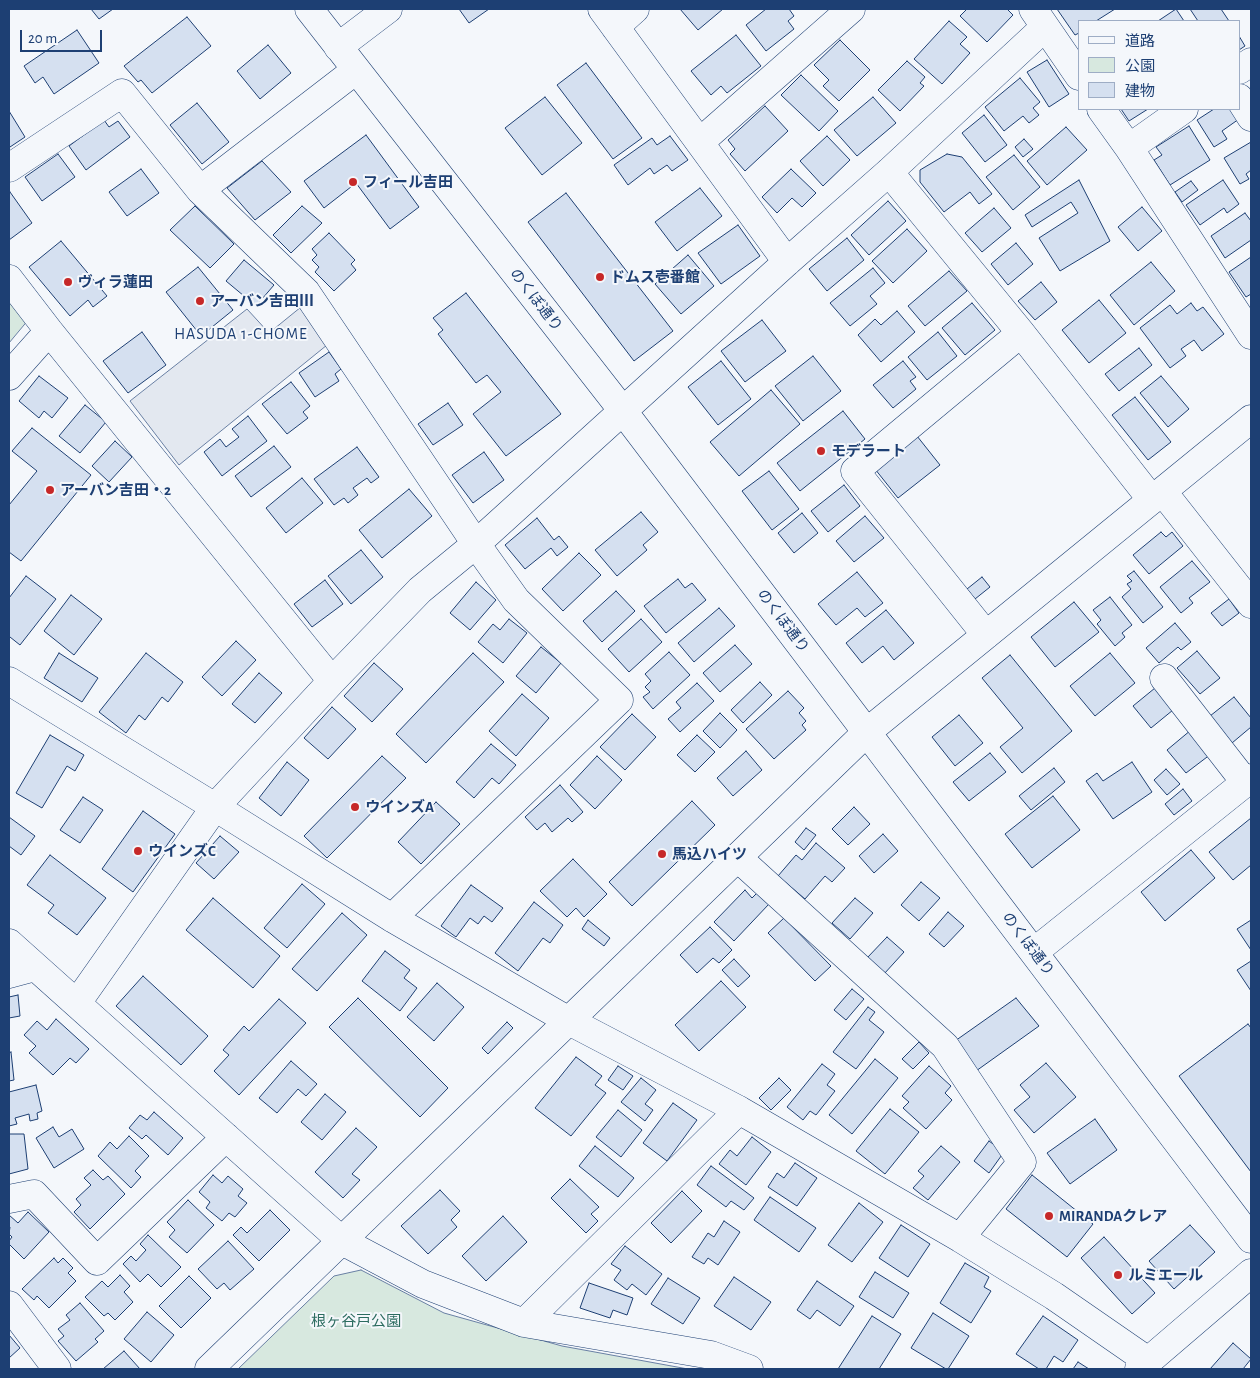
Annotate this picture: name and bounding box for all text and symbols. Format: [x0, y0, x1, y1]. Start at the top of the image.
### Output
scale bar [22, 20, 105, 52]
legend [1078, 20, 1240, 110]
text: 20 m [28, 31, 57, 46]
text: 道路 [1125, 34, 1155, 49]
text: 公園 [1125, 59, 1155, 74]
text: 建物 [1125, 84, 1155, 99]
place label: フィール吉田 [363, 173, 453, 191]
marker: フィール吉田 [347, 176, 359, 188]
street label: のくぼ通り [506, 265, 566, 335]
place label: ドムス壱番館 [610, 268, 700, 286]
marker: ドムス壱番館 [594, 271, 606, 283]
place label: ヴィラ蓮田 [78, 273, 153, 291]
marker: ヴィラ蓮田 [62, 276, 74, 288]
place label: アーバン吉田Ⅲ [210, 292, 314, 310]
marker: アーバン吉田Ⅲ [194, 295, 206, 307]
district label: HASUDA 1-CHOME [172, 324, 310, 344]
place label: モデラート [831, 442, 906, 460]
marker: モデラート [815, 445, 827, 457]
place label: アーバン吉田・2 [60, 481, 171, 499]
marker: アーバン吉田・2 [44, 484, 56, 496]
street label: のくぼ通り [753, 586, 813, 656]
place label: ウインズA [365, 798, 434, 816]
marker: ウインズA [349, 801, 361, 813]
place label: ウインズC [148, 842, 216, 860]
marker: ウインズC [132, 845, 144, 857]
place label: 馬込ハイツ [672, 845, 747, 863]
marker: 馬込ハイツ [656, 848, 668, 860]
street label: のくぼ通り [998, 909, 1058, 979]
place label: MIRANDAクレア [1059, 1207, 1167, 1225]
marker: MIRANDAクレア [1043, 1210, 1055, 1222]
place label: ルミエール [1128, 1266, 1203, 1284]
marker: ルミエール [1112, 1269, 1124, 1281]
park label: 根ヶ谷戸公園 [311, 1312, 401, 1330]

